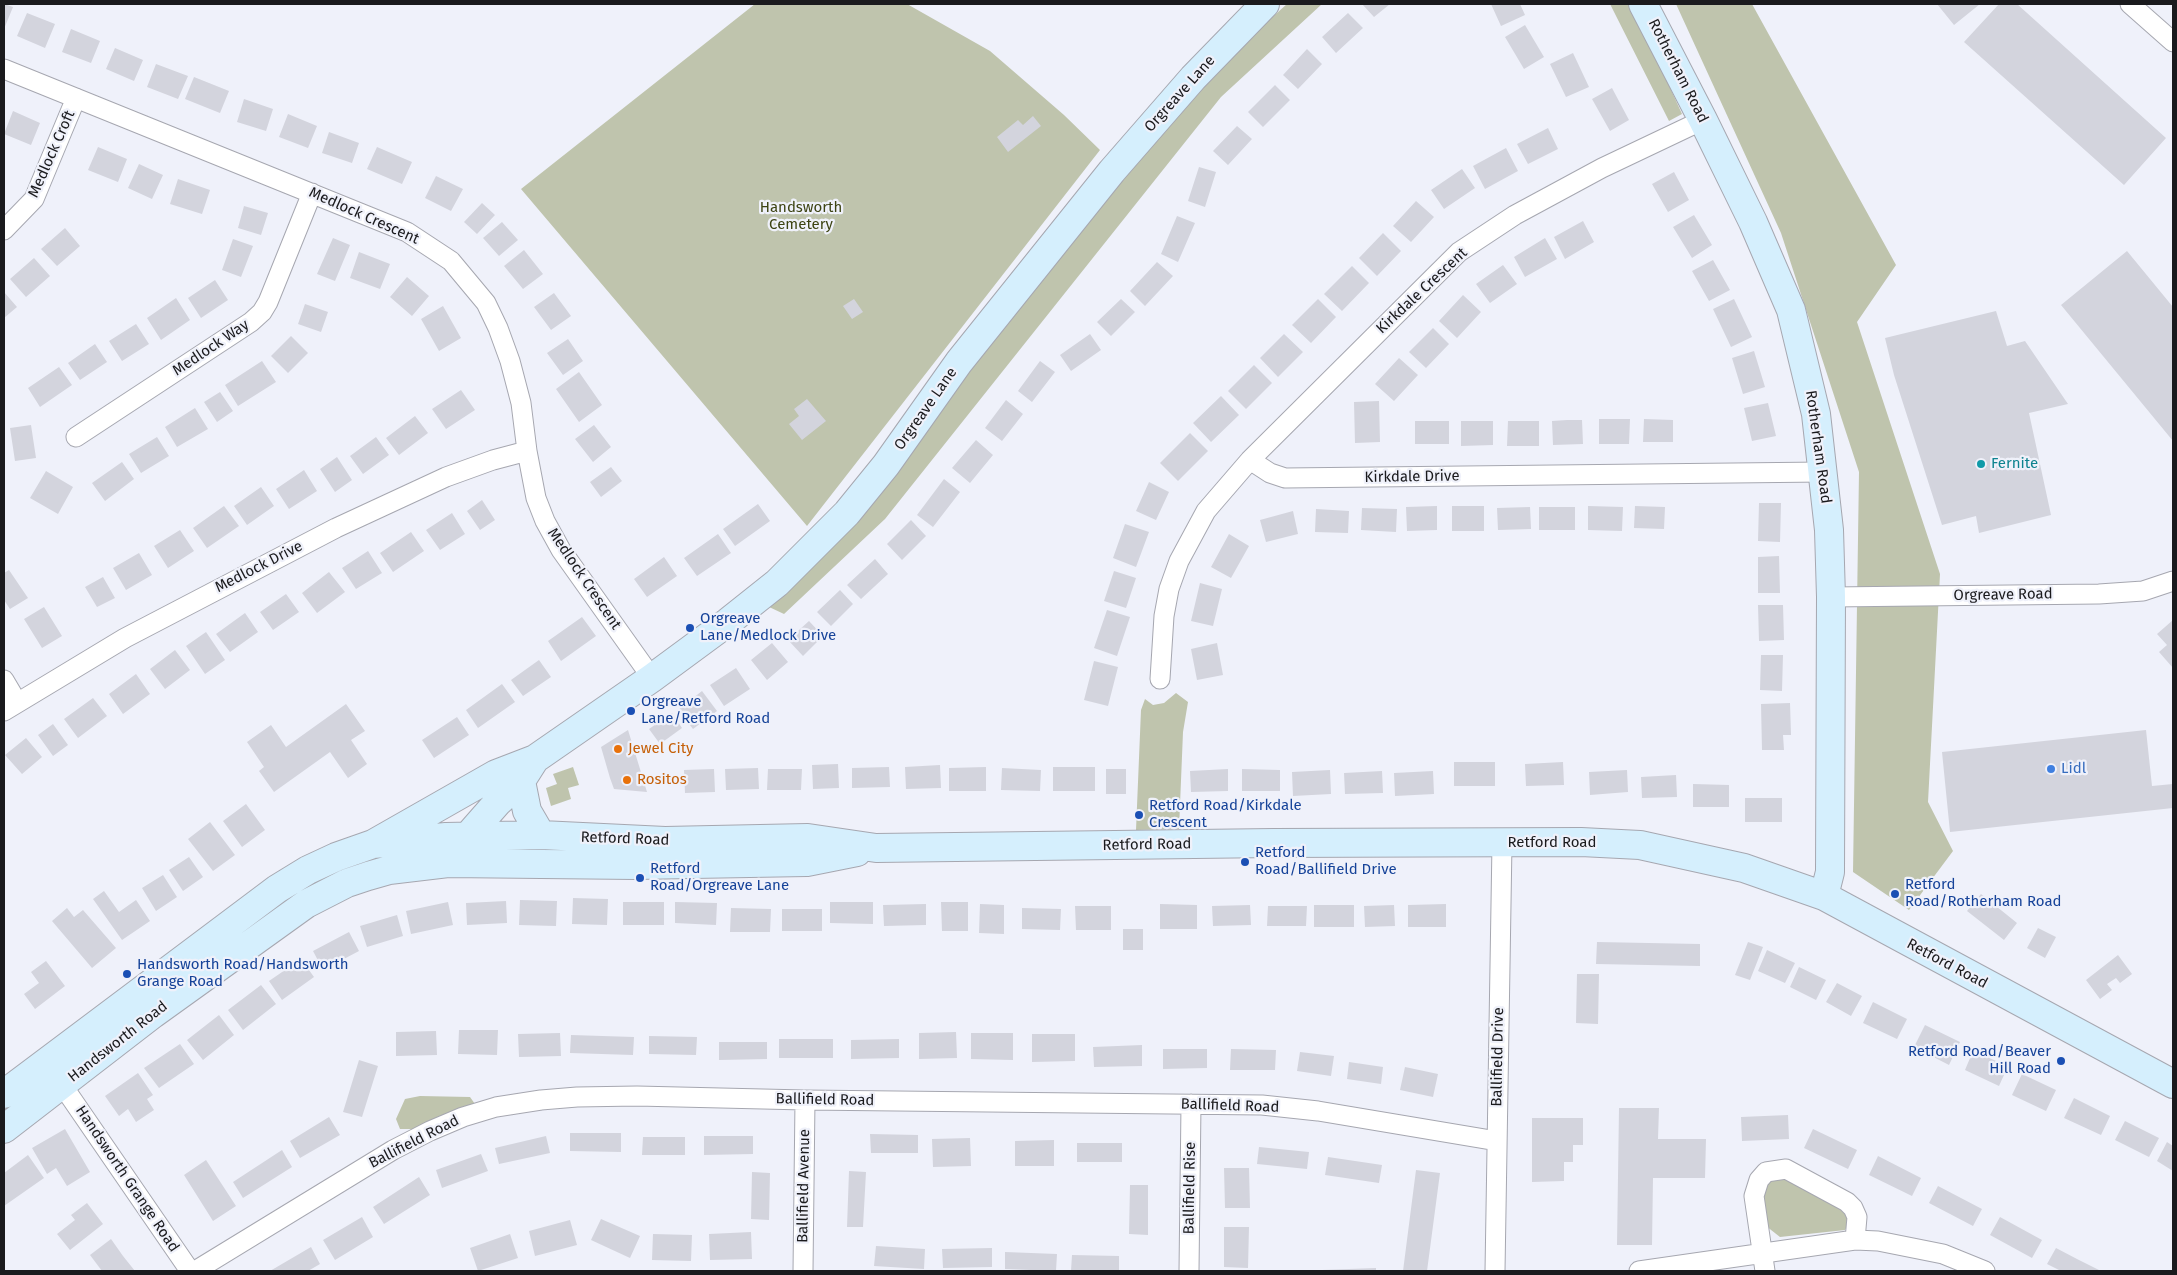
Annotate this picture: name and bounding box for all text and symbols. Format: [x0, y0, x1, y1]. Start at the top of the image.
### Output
street label: Rotherham Road [1644, 16, 1712, 126]
street label: Orgreave Lane [1141, 52, 1219, 136]
street label: Medlock Croft [25, 108, 79, 200]
street label: Medlock Crescent [306, 184, 422, 248]
park label: Handsworth Cemetery [760, 199, 842, 234]
street label: Kirkdale Crescent [1373, 244, 1471, 338]
street label: Medlock Way [170, 316, 252, 380]
street label: Orgreave Lane [891, 364, 961, 454]
street label: Rotherham Road [1801, 389, 1835, 505]
place label: Fernite [1991, 455, 2038, 473]
marker: Fernite [1975, 458, 1987, 470]
street label: Kirkdale Drive [1364, 467, 1460, 487]
street label: Medlock Crescent [543, 525, 625, 633]
street label: Medlock Drive [212, 537, 306, 597]
street label: Orgreave Road [1953, 585, 2053, 605]
place label: Orgreave Lane/Medlock Drive [700, 610, 836, 645]
marker: Orgreave Lane/Medlock Drive [684, 622, 696, 634]
place label: Orgreave Lane/Retford Road [641, 693, 770, 728]
marker: Orgreave Lane/Retford Road [625, 705, 637, 717]
place label: Jewel City [628, 740, 693, 758]
marker: Jewel City [612, 743, 624, 755]
place label: Lidl [2061, 760, 2086, 778]
marker: Lidl [2045, 763, 2057, 775]
place label: Rositos [637, 771, 687, 789]
marker: Rositos [621, 774, 633, 786]
place label: Retford Road/Kirkdale Crescent [1149, 797, 1302, 832]
marker: Retford Road/Kirkdale Crescent [1133, 809, 1145, 821]
street label: Retford Road [580, 828, 670, 850]
street label: Retford Road [1508, 834, 1596, 852]
street label: Retford Road [1102, 835, 1192, 855]
place label: Retford Road/Ballifield Drive [1255, 844, 1397, 879]
marker: Retford Road/Ballifield Drive [1239, 856, 1251, 868]
place label: Retford Road/Orgreave Lane [650, 860, 789, 895]
marker: Retford Road/Orgreave Lane [634, 872, 646, 884]
place label: Retford Road/Rotherham Road [1905, 876, 2062, 911]
marker: Retford Road/Rotherham Road [1889, 888, 1901, 900]
street label: Retford Road [1904, 935, 1990, 993]
place label: Handsworth Road/Handsworth Grange Road [137, 956, 348, 991]
marker: Handsworth Road/Handsworth Grange Road [121, 968, 133, 980]
street label: Handsworth Road [65, 998, 171, 1086]
street label: Ballifield Drive [1488, 1007, 1508, 1107]
place label: Retford Road/Beaver Hill Road [1908, 1043, 2051, 1078]
marker: Retford Road/Beaver Hill Road [2055, 1055, 2067, 1067]
street label: Ballifield Road [775, 1090, 875, 1110]
street label: Ballifield Road [1180, 1095, 1280, 1117]
street label: Handsworth Grange Road [71, 1102, 183, 1256]
street label: Ballifield Road [366, 1112, 462, 1172]
street label: Ballifield Avenue [794, 1129, 814, 1243]
street label: Ballifield Rise [1180, 1142, 1200, 1234]

